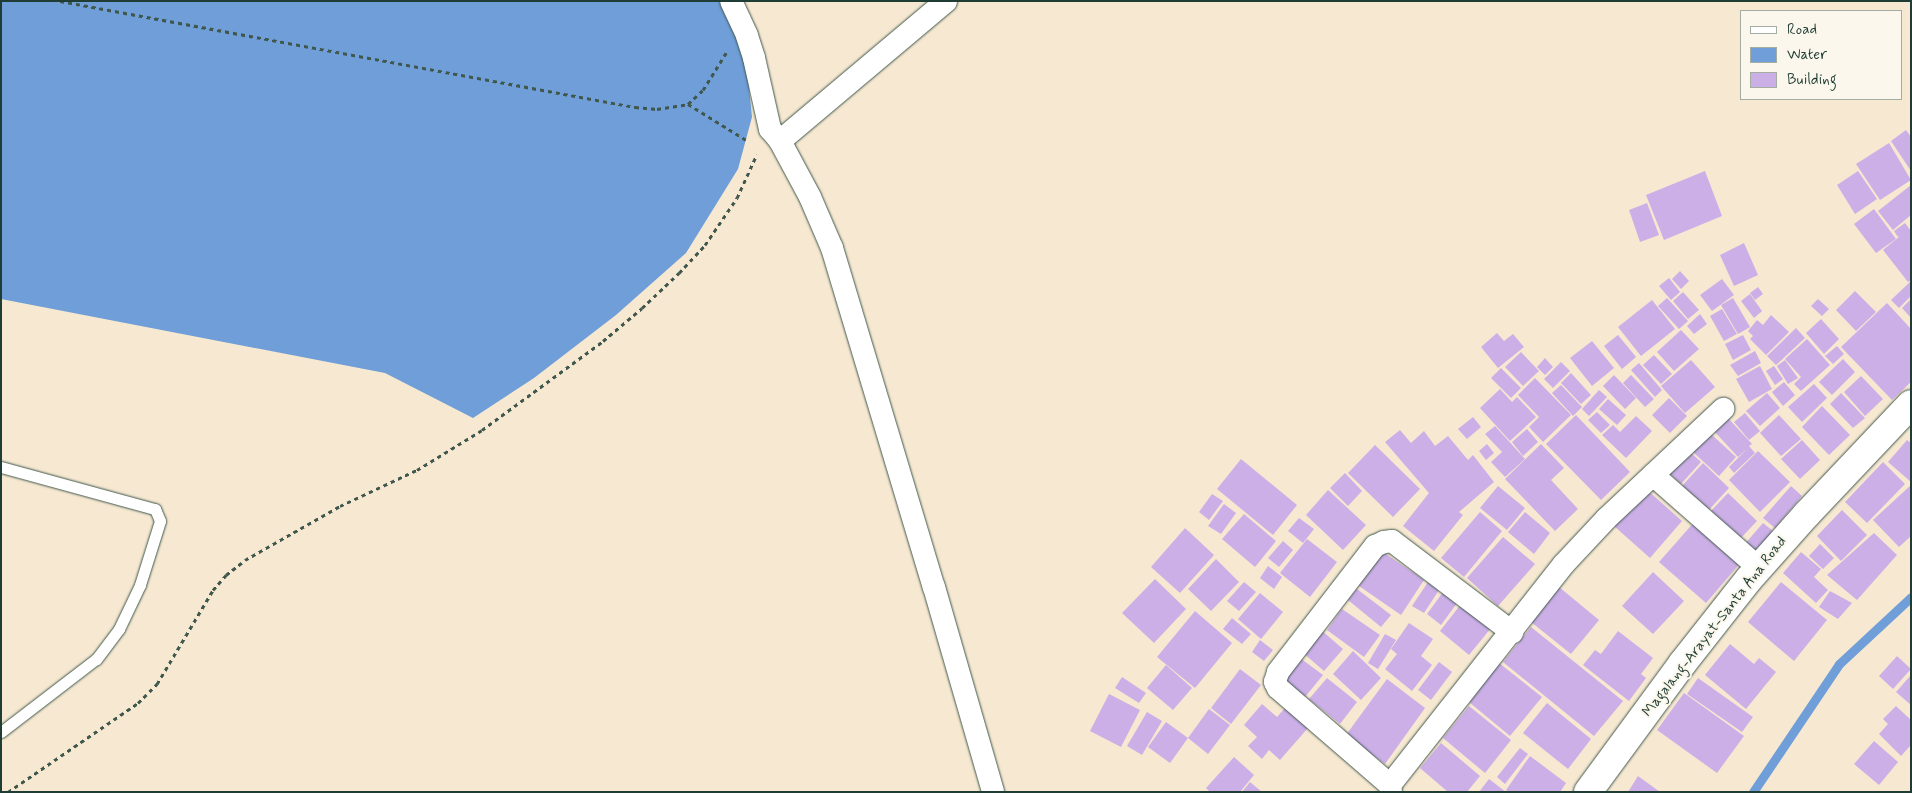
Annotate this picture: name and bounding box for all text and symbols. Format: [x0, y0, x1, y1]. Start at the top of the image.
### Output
legend [1740, 10, 1902, 100]
text: Road [1787, 20, 1817, 40]
text: Water [1787, 45, 1827, 65]
text: Building [1787, 70, 1837, 90]
street label: Magalang-Arayat-Santa Ana Road [1639, 534, 1791, 720]

